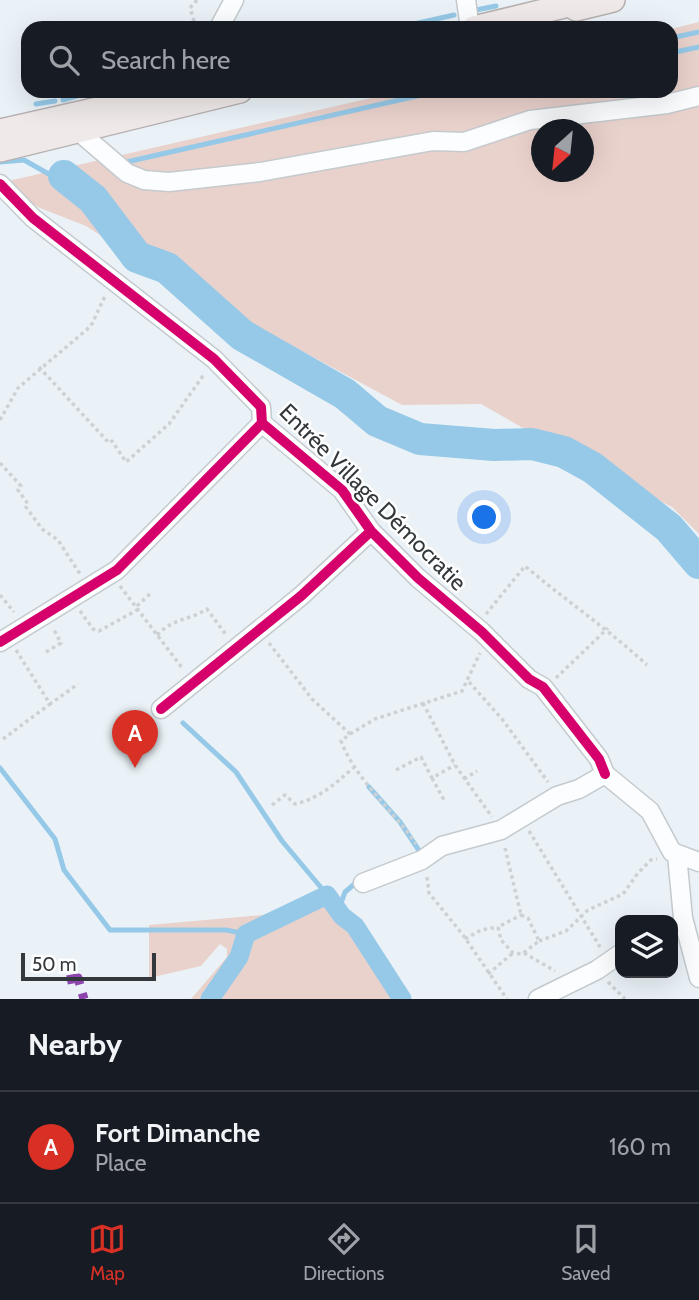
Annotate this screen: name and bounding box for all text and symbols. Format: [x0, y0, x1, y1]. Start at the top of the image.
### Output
search box [21, 21, 678, 98]
icon: search [45, 41, 83, 79]
text: Search here [101, 44, 230, 76]
north arrow [531, 119, 594, 182]
street label: Entrée Village Démocratie [274, 398, 472, 596]
your location [467, 500, 501, 534]
pin: A [112, 710, 158, 768]
map controls [615, 915, 678, 978]
button: layers [615, 915, 678, 978]
scale bar [21, 950, 156, 982]
text: 50 m [32, 953, 76, 976]
text: Nearby [28, 1026, 122, 1063]
text: Fort Dimanche [95, 1117, 260, 1149]
text: A [44, 1133, 58, 1161]
text: 160 m [609, 1133, 671, 1161]
text: Place [95, 1149, 147, 1177]
tab: Map [88, 1220, 126, 1285]
tab: Directions [303, 1220, 384, 1285]
tab: Saved [561, 1220, 611, 1285]

